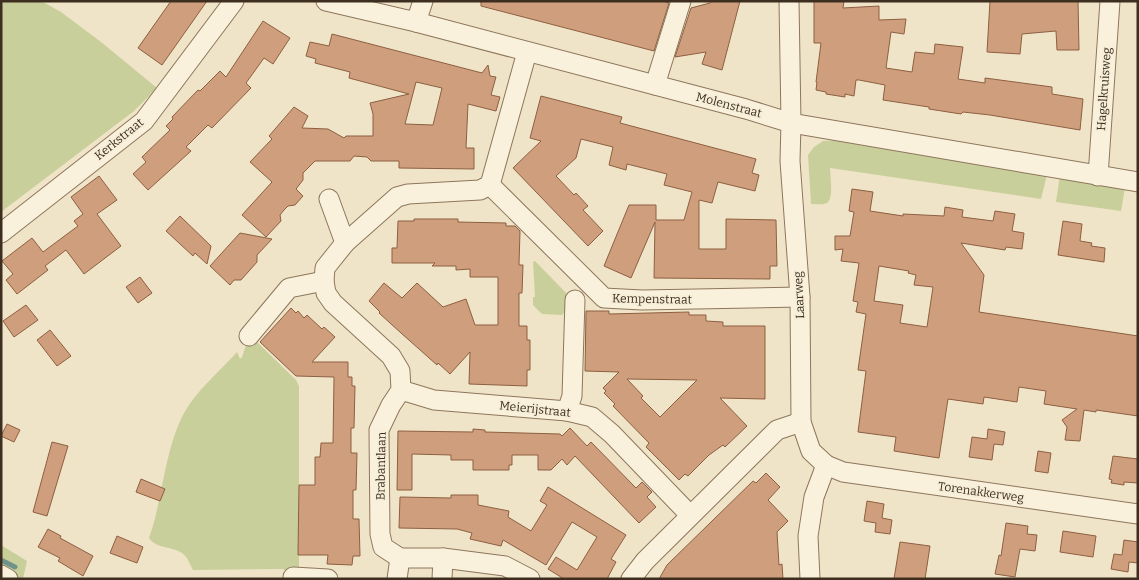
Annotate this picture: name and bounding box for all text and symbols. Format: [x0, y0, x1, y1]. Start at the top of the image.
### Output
street label: Hagelkruisweg [1094, 47, 1114, 131]
street label: Molenstraat [695, 90, 764, 121]
street label: Kerkstraat [92, 115, 147, 163]
street label: Laarweg [791, 271, 807, 319]
street label: Kempenstraat [612, 291, 693, 307]
street label: Meierijstraat [499, 398, 572, 420]
street label: Brabantlaan [373, 431, 389, 500]
street label: Torenakkerweg [937, 479, 1025, 505]

